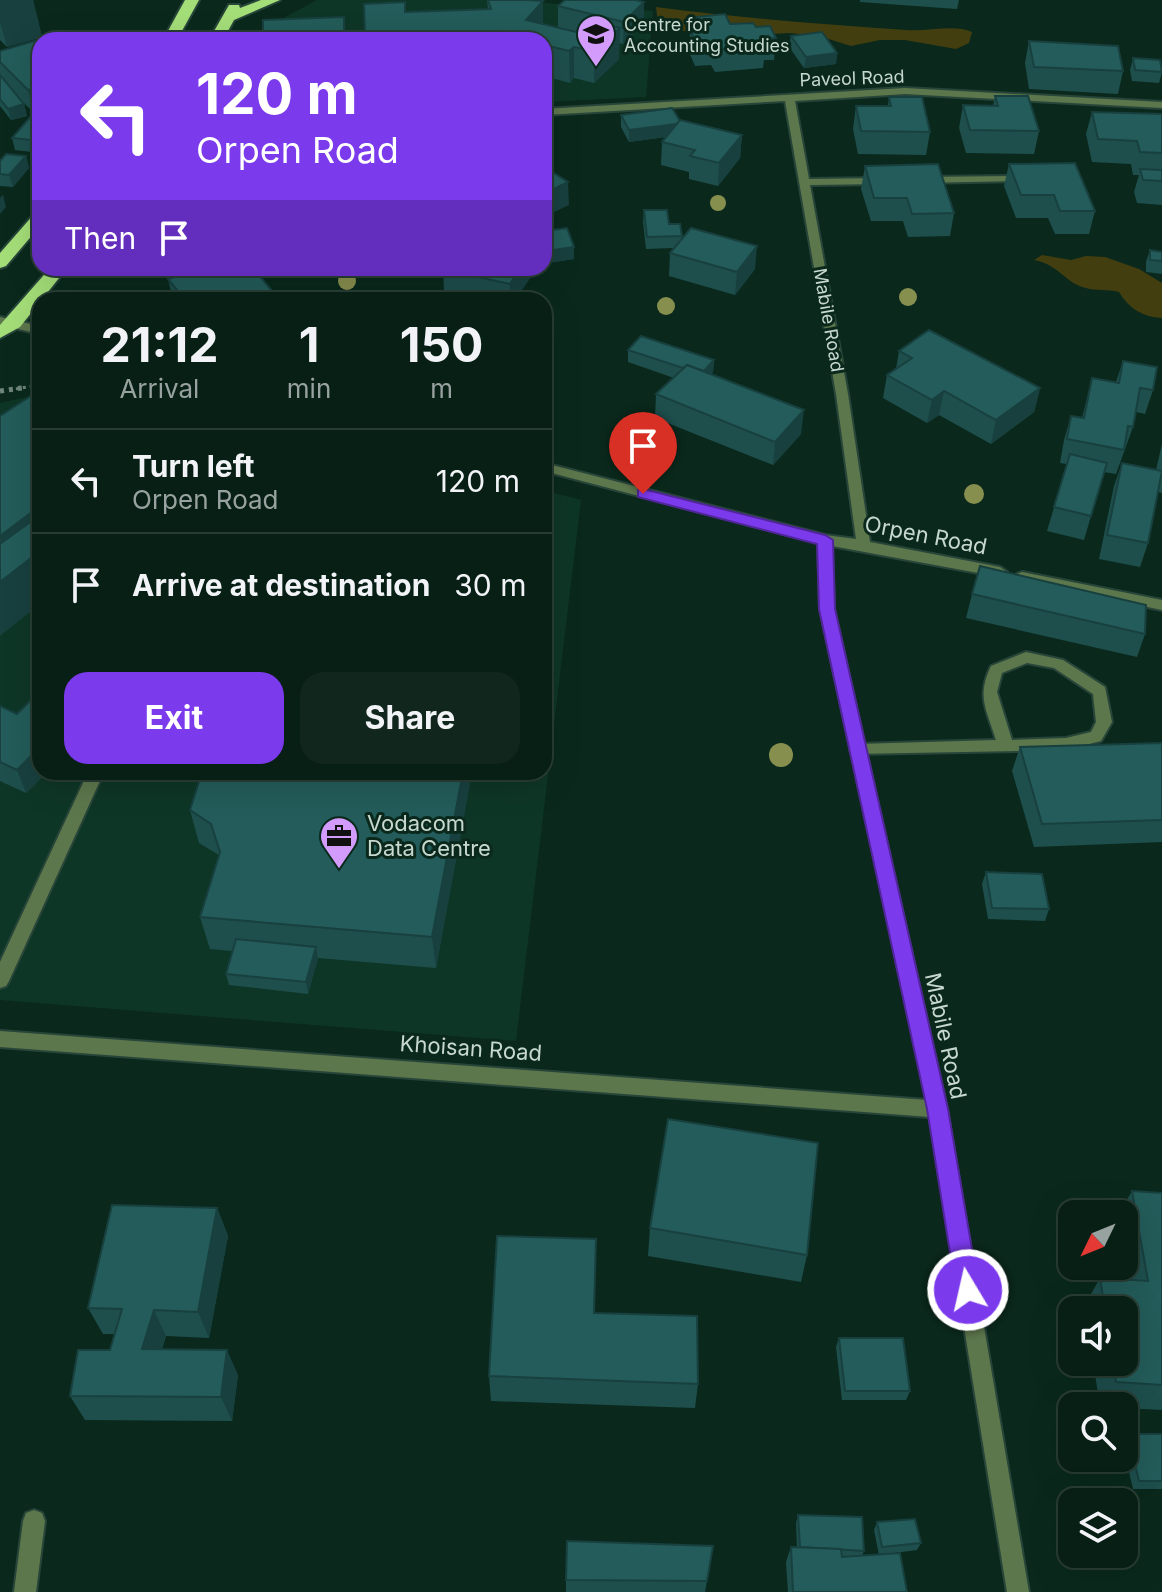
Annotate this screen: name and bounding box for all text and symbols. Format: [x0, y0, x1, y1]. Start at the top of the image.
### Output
school or university icon: Centre for Accounting Studies [575, 13, 617, 68]
place label: Centre for Accounting Studies [624, 14, 790, 56]
text: 120 m [196, 60, 358, 128]
icon: left [64, 64, 168, 168]
street label: Paveol Road [799, 66, 905, 90]
text: Orpen Road [196, 128, 399, 172]
icon: arrive [152, 216, 196, 260]
text: Then [64, 220, 136, 256]
street label: Mabile Road [810, 266, 848, 374]
text: 21:12 [100, 315, 218, 374]
text: 1 [299, 315, 319, 374]
text: 150 [400, 315, 483, 374]
text: Arrival [119, 373, 199, 404]
text: min [287, 373, 331, 404]
text: m [430, 373, 453, 404]
pin [609, 412, 677, 494]
icon: arrive [621, 424, 665, 468]
text: Turn left [132, 448, 254, 484]
icon: left [64, 459, 108, 503]
text: 120 m [436, 463, 520, 499]
text: Orpen Road [132, 484, 279, 515]
street label: Orpen Road [863, 510, 989, 560]
icon: arrive [64, 563, 108, 607]
text: Arrive at destination [132, 567, 430, 603]
text: 30 m [454, 567, 527, 603]
button: Exit [64, 672, 284, 764]
button: Share [300, 672, 520, 764]
place label: Vodacom Data Centre [367, 810, 491, 861]
office icon: Vodacom Data Centre [318, 815, 360, 870]
street label: Mabile Road [920, 970, 972, 1102]
street label: Khoisan Road [399, 1030, 543, 1066]
north arrow [1058, 1200, 1138, 1280]
map controls [1058, 1200, 1138, 1568]
position arrow [926, 1248, 1010, 1332]
button: sound [1058, 1296, 1138, 1376]
button: search [1058, 1392, 1138, 1472]
button: layers [1058, 1488, 1138, 1568]

